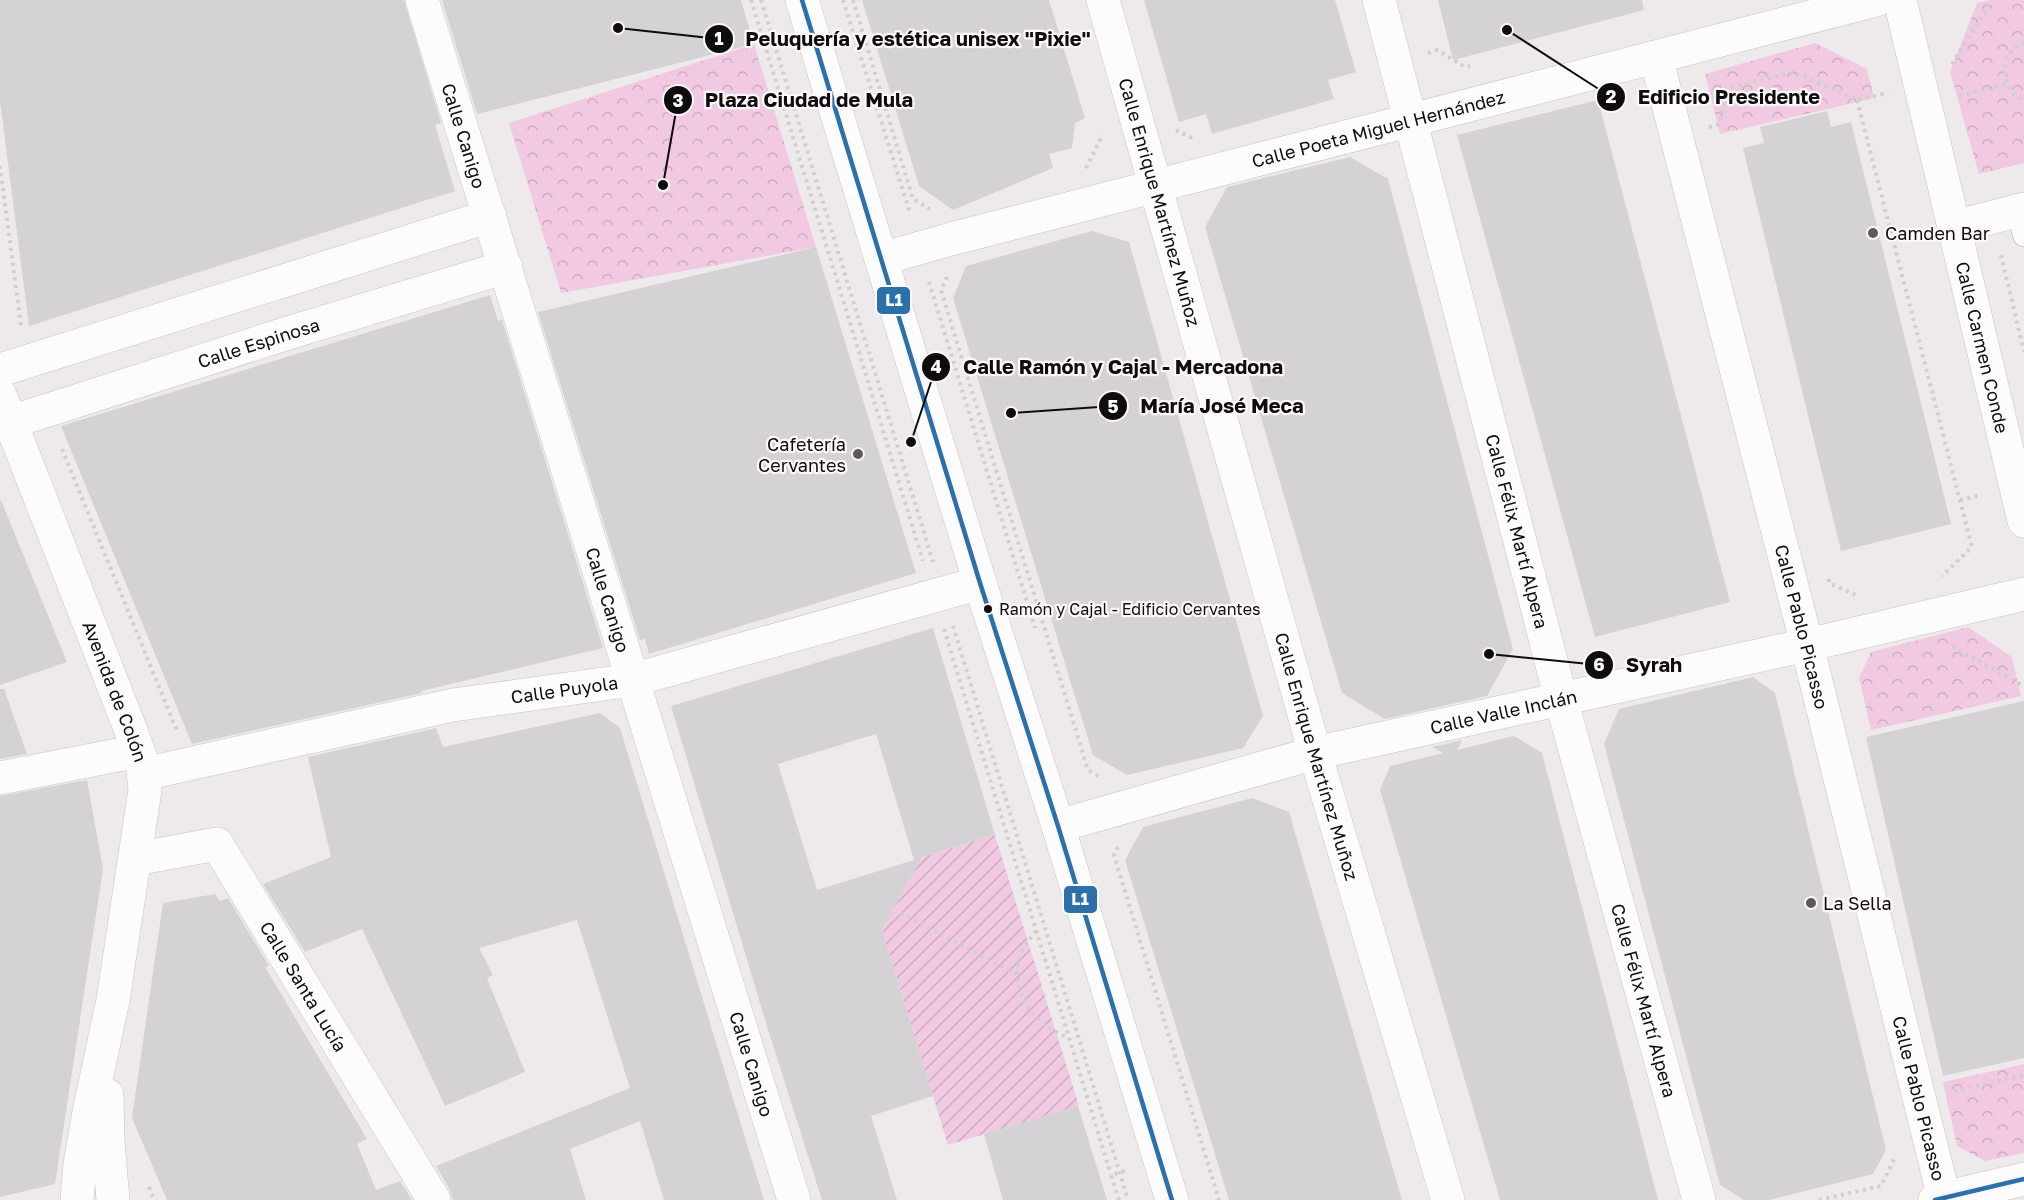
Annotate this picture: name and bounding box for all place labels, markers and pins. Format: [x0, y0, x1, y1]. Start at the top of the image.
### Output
callout: Peluquería y estética unisex "Pixie" [704, 20, 1103, 58]
callout: Edificio Presidente [1596, 78, 1832, 116]
callout: Plaza Ciudad de Mula [663, 81, 925, 119]
place label: Camden Bar [1885, 222, 1990, 244]
marker: Camden Bar [1866, 226, 1880, 240]
callout: Calle Ramón y Cajal - Mercadona [921, 348, 1295, 386]
callout: María José Meca [1098, 387, 1316, 425]
place label: Cafetería Cervantes [758, 433, 846, 476]
marker: Cafetería Cervantes [851, 447, 865, 461]
place label: Ramón y Cajal - Edificio Cervantes [999, 599, 1260, 619]
marker: Ramón y Cajal - Edificio Cervantes [982, 603, 994, 615]
callout: Syrah [1584, 646, 1694, 684]
place label: La Sella [1823, 892, 1892, 914]
marker: La Sella [1804, 896, 1818, 910]

